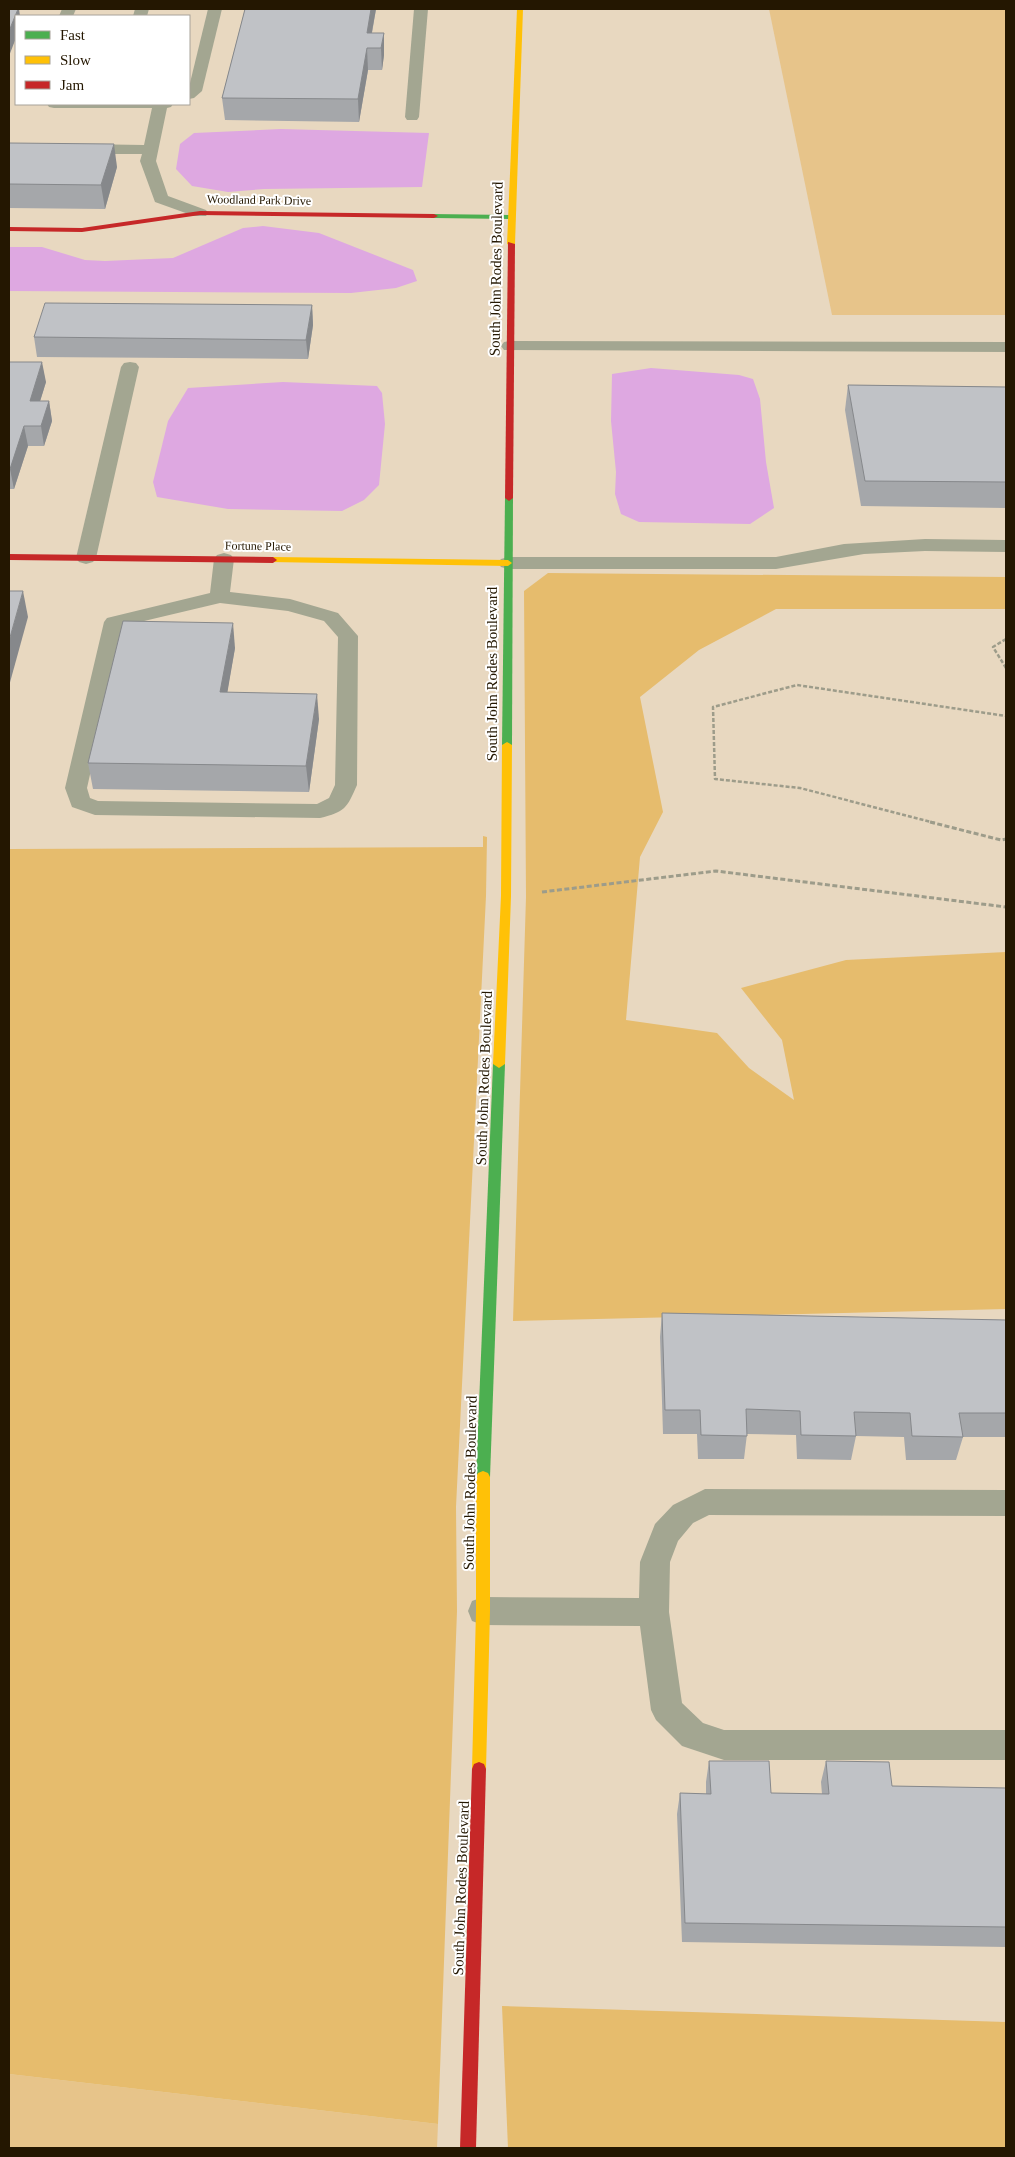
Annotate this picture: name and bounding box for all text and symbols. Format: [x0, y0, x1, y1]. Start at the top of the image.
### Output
legend [15, 15, 190, 105]
text: Fast [60, 27, 86, 43]
text: Slow [60, 52, 91, 68]
text: Jam [60, 77, 84, 93]
street label: South John Rodes Boulevard [486, 181, 506, 356]
street label: Woodland Park Drive [207, 192, 311, 208]
street label: Fortune Place [225, 538, 291, 554]
street label: South John Rodes Boulevard [484, 586, 500, 761]
street label: South John Rodes Boulevard [473, 990, 495, 1166]
street label: South John Rodes Boulevard [460, 1395, 480, 1570]
street label: South John Rodes Boulevard [450, 1800, 472, 1976]

